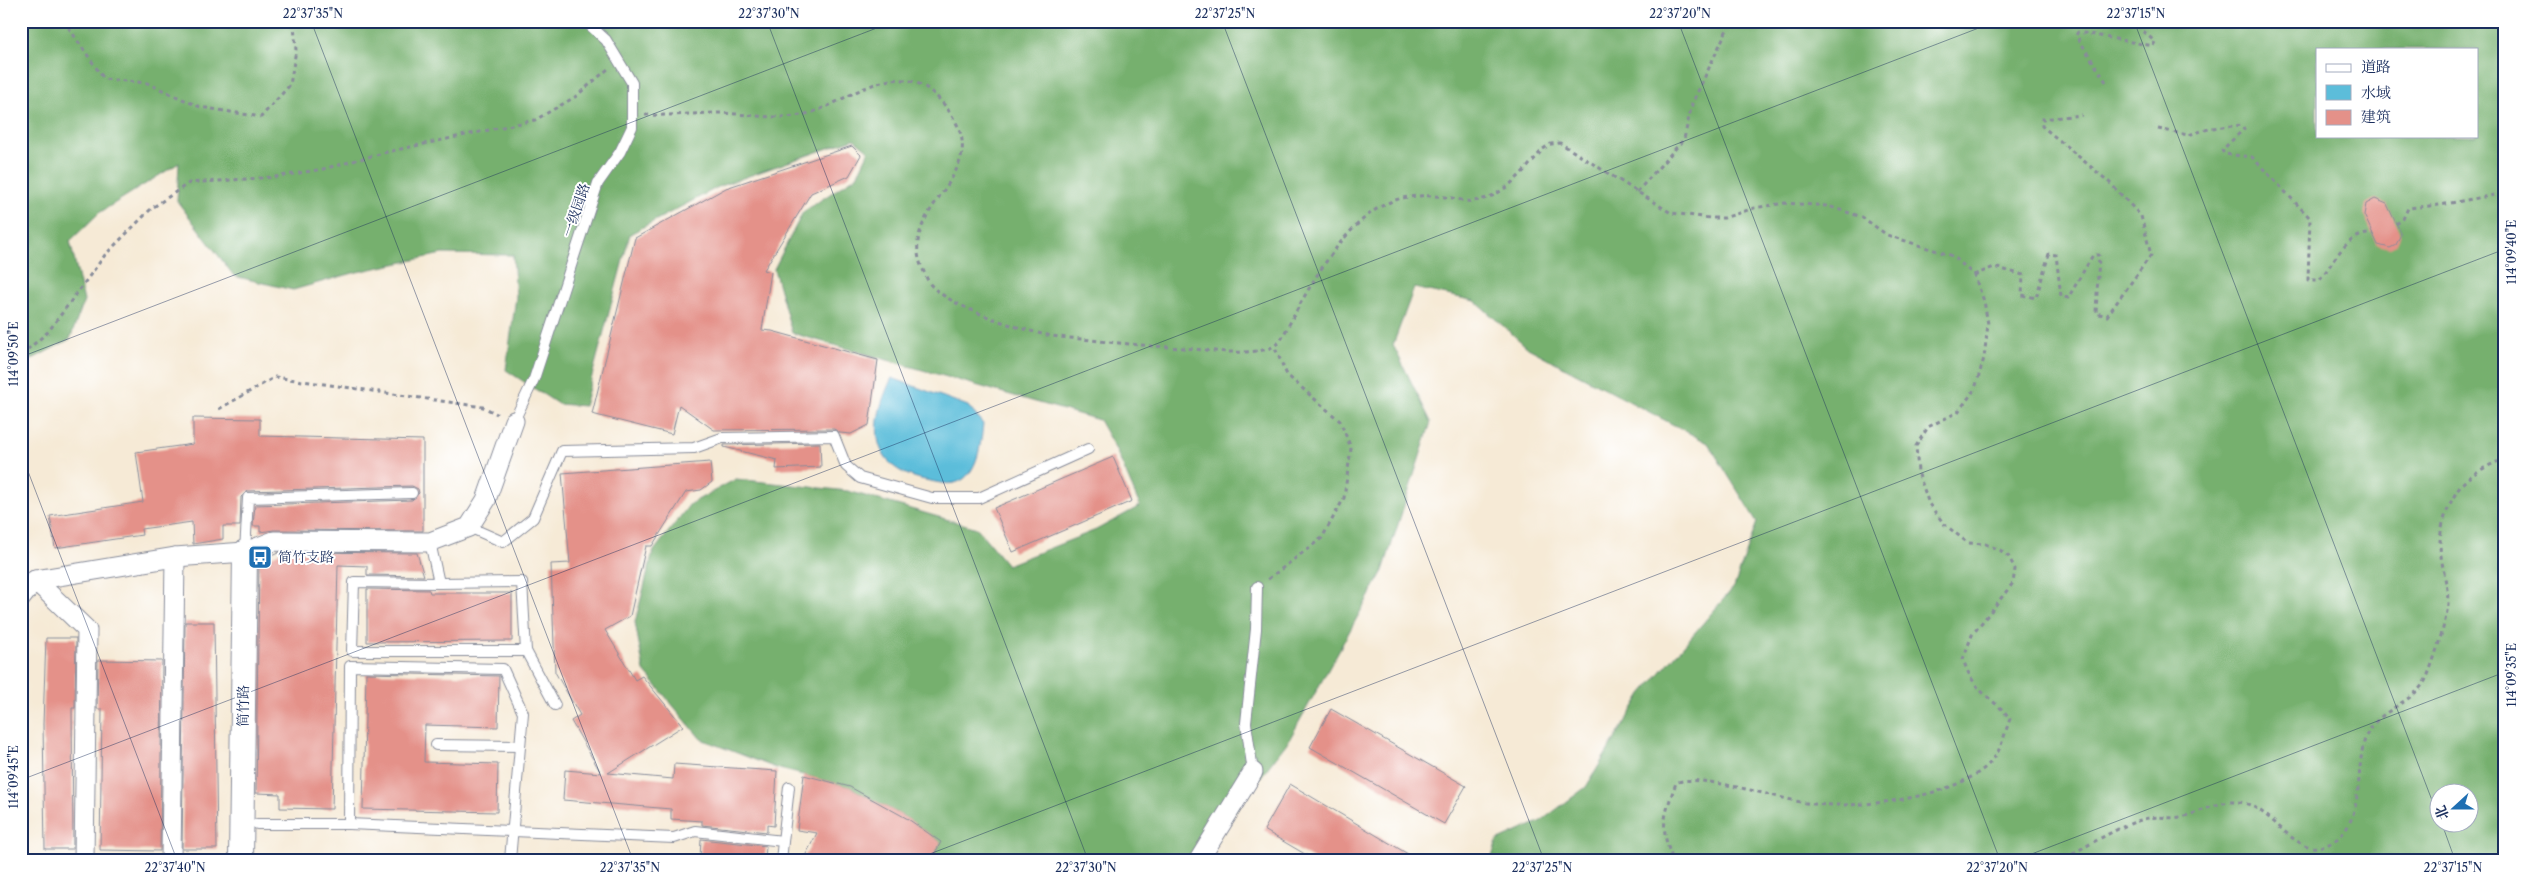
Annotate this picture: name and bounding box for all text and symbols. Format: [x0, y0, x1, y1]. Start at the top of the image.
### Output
text: 22°37'35"N [283, 6, 343, 21]
text: 22°37'30"N [738, 6, 800, 21]
text: 22°37'25"N [1195, 6, 1255, 21]
text: 22°37'20"N [1649, 6, 1711, 21]
text: 22°37'15"N [2107, 6, 2165, 21]
legend [2316, 48, 2478, 138]
text: 道路 [2361, 57, 2391, 76]
text: 水域 [2361, 83, 2391, 102]
text: 建筑 [2361, 107, 2391, 126]
street label: 一级园路 [558, 181, 594, 239]
text: 114°09'40"E [2504, 220, 2519, 284]
text: 114°09'50"E [6, 322, 21, 386]
bus stop icon: 简竹支路 [247, 544, 273, 570]
place label: 简竹支路 [278, 548, 334, 566]
text: 114°09'35"E [2504, 643, 2519, 707]
street label: 简竹路 [234, 685, 252, 727]
text: 114°09'45"E [6, 745, 21, 809]
north arrow [2428, 784, 2478, 834]
text: 北 [2431, 803, 2453, 822]
text: 22°37'40"N [144, 860, 206, 875]
text: 22°37'35"N [600, 860, 660, 875]
text: 22°37'30"N [1055, 860, 1117, 875]
text: 22°37'25"N [1512, 860, 1572, 875]
text: 22°37'20"N [1966, 860, 2028, 875]
text: 22°37'15"N [2424, 860, 2482, 875]

